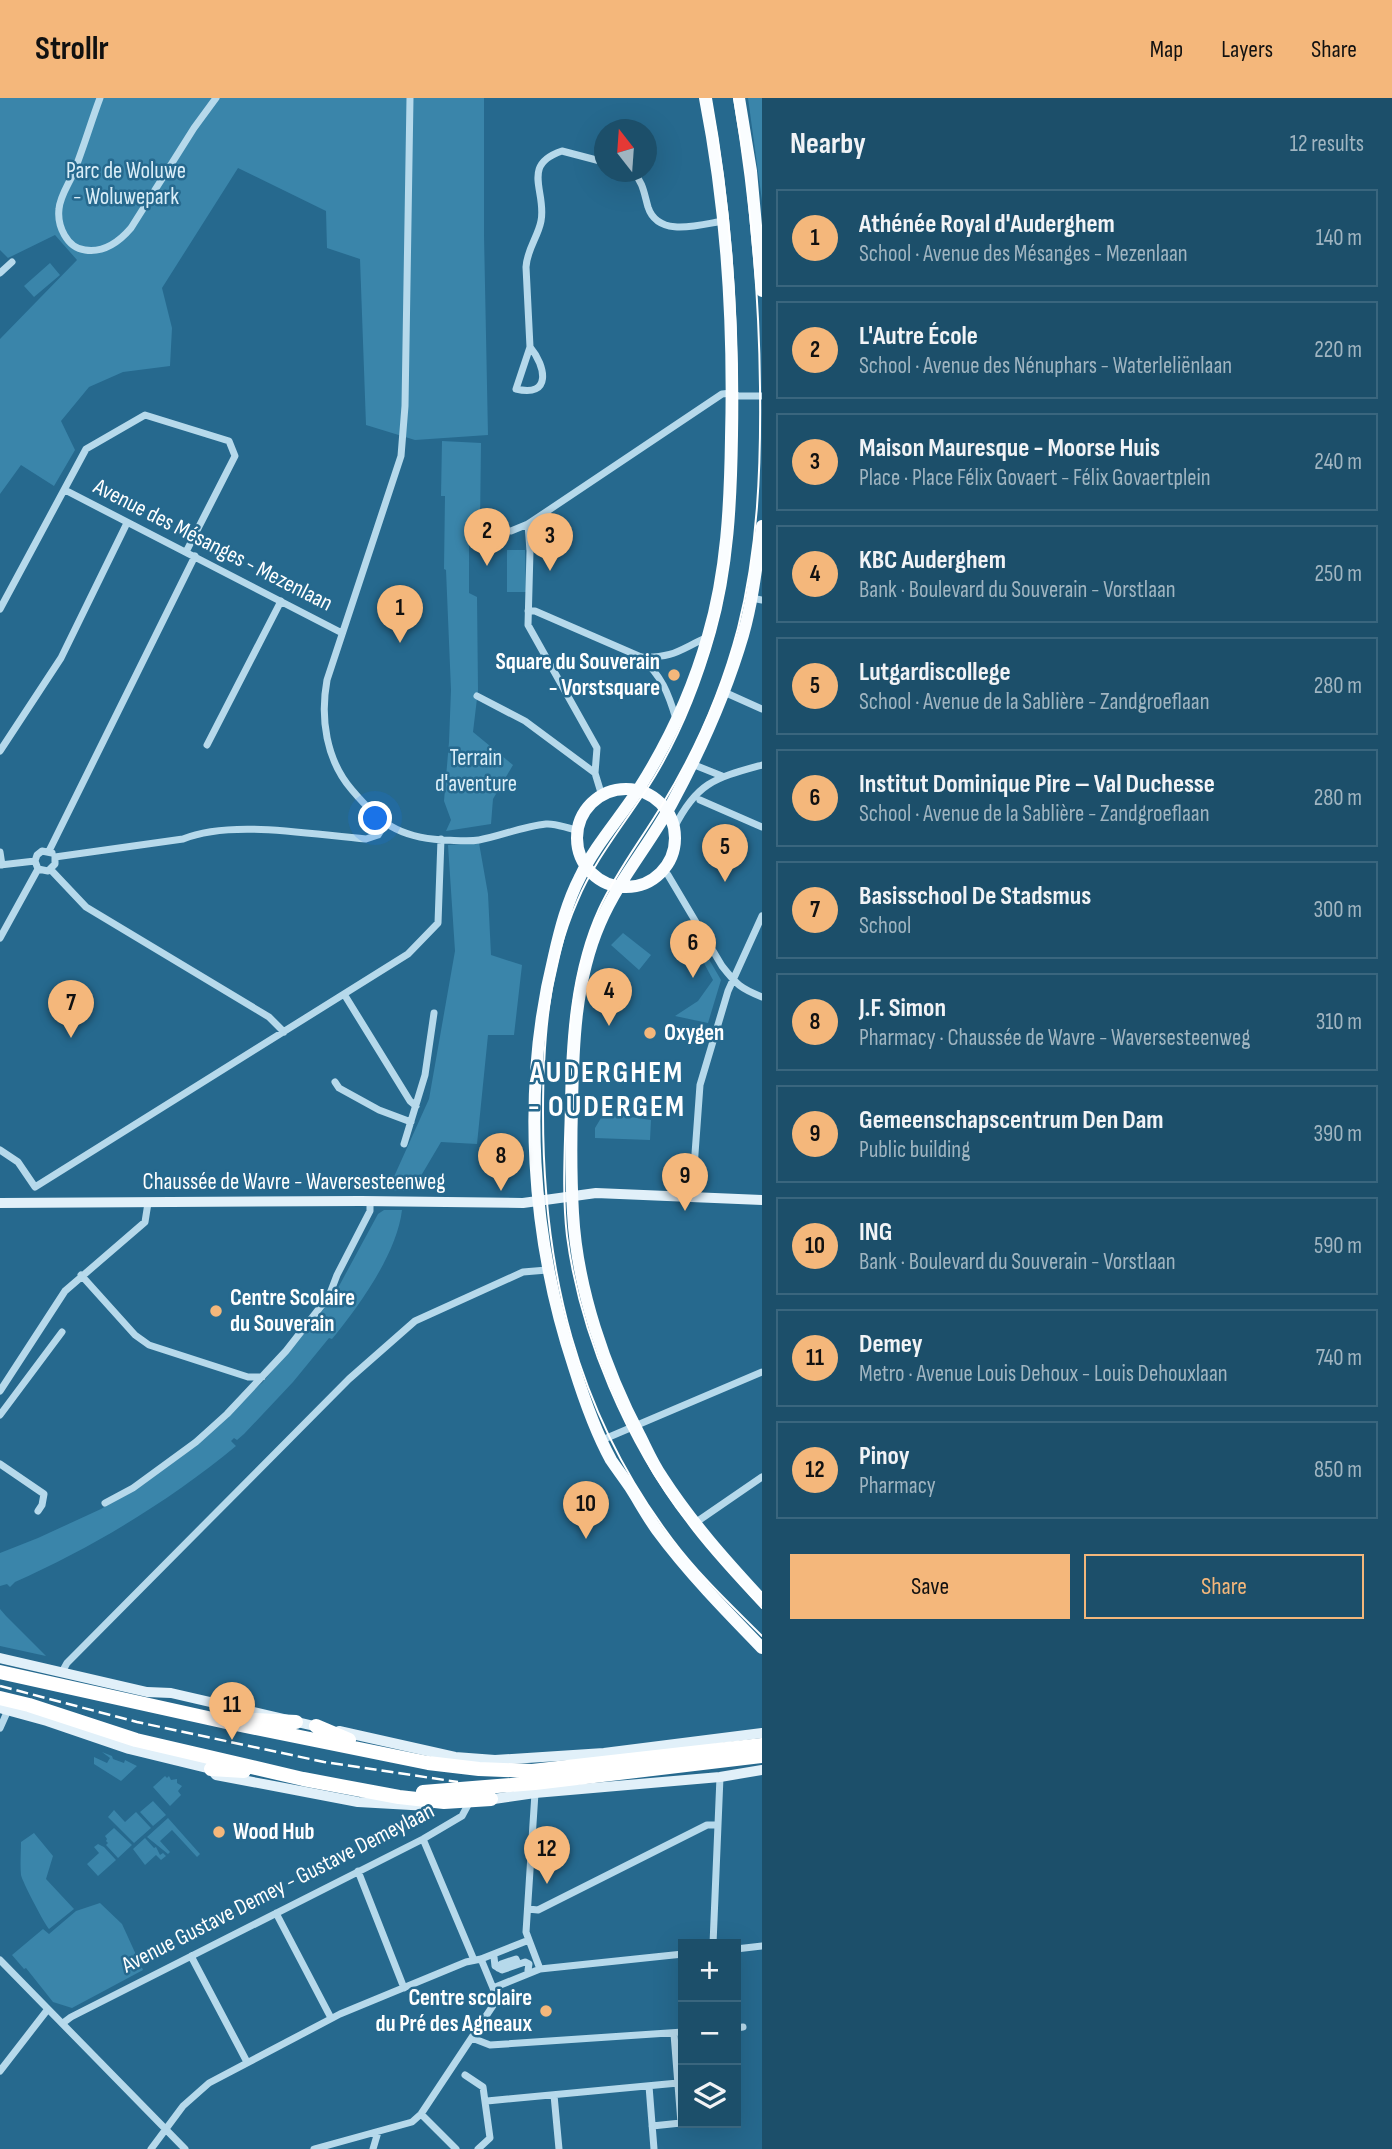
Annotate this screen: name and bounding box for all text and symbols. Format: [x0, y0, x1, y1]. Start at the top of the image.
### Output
text: Strollr [35, 29, 109, 69]
text: Map [1150, 35, 1183, 64]
text: Layers [1221, 35, 1273, 64]
text: Share [1311, 35, 1357, 64]
north arrow [594, 119, 657, 182]
text: Nearby [790, 126, 866, 162]
text: 12 results [1290, 130, 1364, 158]
park label: Parc de Woluwe - Woluwepark [66, 157, 186, 211]
text: Athénée Royal d'Auderghem [859, 209, 1115, 240]
text: 1 [810, 224, 820, 252]
text: 140 m [1316, 224, 1362, 252]
text: School · Avenue des Mésanges - Mezenlaan [859, 240, 1188, 268]
text: L'Autre École [859, 321, 978, 352]
text: 2 [810, 336, 820, 364]
text: 220 m [1314, 336, 1362, 364]
text: School · Avenue des Nénuphars - Waterleliënlaan [859, 352, 1232, 380]
text: Maison Mauresque - Moorse Huis [859, 433, 1160, 464]
text: 3 [810, 448, 820, 476]
text: 240 m [1314, 448, 1362, 476]
text: Place · Place Félix Govaert - Félix Govaertplein [859, 464, 1211, 492]
street label: Avenue des Mésanges - Mezenlaan [88, 472, 337, 618]
pin: 2 [464, 508, 510, 566]
pin: 3 [527, 513, 573, 571]
text: KBC Auderghem [859, 545, 1006, 576]
text: 4 [810, 560, 820, 588]
text: 250 m [1315, 560, 1362, 588]
text: Bank · Boulevard du Souverain - Vorstlaan [859, 576, 1176, 604]
pin: 1 [377, 585, 423, 643]
place label: Square du Souverain - Vorstsquare [495, 648, 660, 702]
text: Lutgardiscollege [859, 657, 1011, 688]
marker: Square du Souverain - Vorstsquare [666, 667, 682, 683]
text: 5 [810, 672, 820, 700]
text: 280 m [1314, 672, 1362, 700]
text: School · Avenue de la Sablière - Zandgroeflaan [859, 688, 1209, 716]
park label: Terrain d'aventure [435, 744, 517, 798]
text: Institut Dominique Pire – Val Duchesse [859, 769, 1215, 800]
text: 6 [810, 784, 820, 812]
text: 280 m [1314, 784, 1362, 812]
text: School · Avenue de la Sablière - Zandgroeflaan [859, 800, 1209, 828]
your location [358, 801, 392, 835]
pin: 5 [702, 824, 748, 882]
text: Basisschool De Stadsmus [859, 881, 1091, 912]
text: 7 [810, 896, 820, 924]
text: 300 m [1313, 896, 1362, 924]
text: School [859, 912, 911, 940]
pin: 6 [670, 920, 716, 978]
pin: 4 [586, 968, 632, 1026]
pin: 7 [48, 980, 94, 1038]
text: J.F. Simon [859, 993, 946, 1024]
text: 8 [810, 1008, 820, 1036]
text: 310 m [1316, 1008, 1362, 1036]
place label: Oxygen [664, 1019, 724, 1047]
text: Pharmacy · Chaussée de Wavre - Waversesteenweg [859, 1024, 1250, 1052]
marker: Oxygen [642, 1025, 658, 1041]
district label: AUDERGHEM - OUDERGEM [528, 1055, 686, 1125]
text: Gemeenschapscentrum Den Dam [859, 1105, 1164, 1136]
text: 9 [810, 1120, 820, 1148]
text: 390 m [1313, 1120, 1362, 1148]
pin: 8 [478, 1133, 524, 1191]
text: Public building [859, 1136, 970, 1164]
pin: 9 [662, 1153, 708, 1211]
street label: Chaussée de Wavre - Waversesteenweg [142, 1168, 446, 1196]
text: ING [859, 1217, 892, 1248]
text: 10 [805, 1232, 825, 1260]
text: 590 m [1314, 1232, 1362, 1260]
text: Bank · Boulevard du Souverain - Vorstlaan [859, 1248, 1176, 1276]
place label: Centre Scolaire du Souverain [230, 1284, 355, 1338]
marker: Centre Scolaire du Souverain [208, 1303, 224, 1319]
text: Demey [859, 1329, 923, 1360]
text: 11 [806, 1344, 824, 1372]
text: 740 m [1316, 1344, 1362, 1372]
text: Metro · Avenue Louis Dehoux - Louis Dehouxlaan [859, 1360, 1228, 1388]
text: Pinoy [859, 1441, 910, 1472]
text: 12 [805, 1456, 825, 1484]
text: 850 m [1314, 1456, 1362, 1484]
text: Pharmacy [859, 1472, 936, 1500]
pin: 10 [563, 1481, 609, 1539]
button: Save [790, 1554, 1070, 1619]
button: Share [1084, 1554, 1364, 1619]
pin: 11 [209, 1682, 255, 1740]
street label: Avenue Gustave Demey - Gustave Demeylaan [116, 1797, 439, 1980]
place label: Wood Hub [233, 1818, 315, 1846]
marker: Wood Hub [211, 1824, 227, 1840]
pin: 12 [524, 1826, 570, 1884]
map controls [678, 1939, 741, 2128]
button: + [678, 1939, 741, 2002]
place label: Centre scolaire du Pré des Agneaux [376, 1984, 532, 2038]
button: − [678, 2002, 741, 2065]
marker: Centre scolaire du Pré des Agneaux [538, 2003, 554, 2019]
button: layers [678, 2065, 741, 2128]

